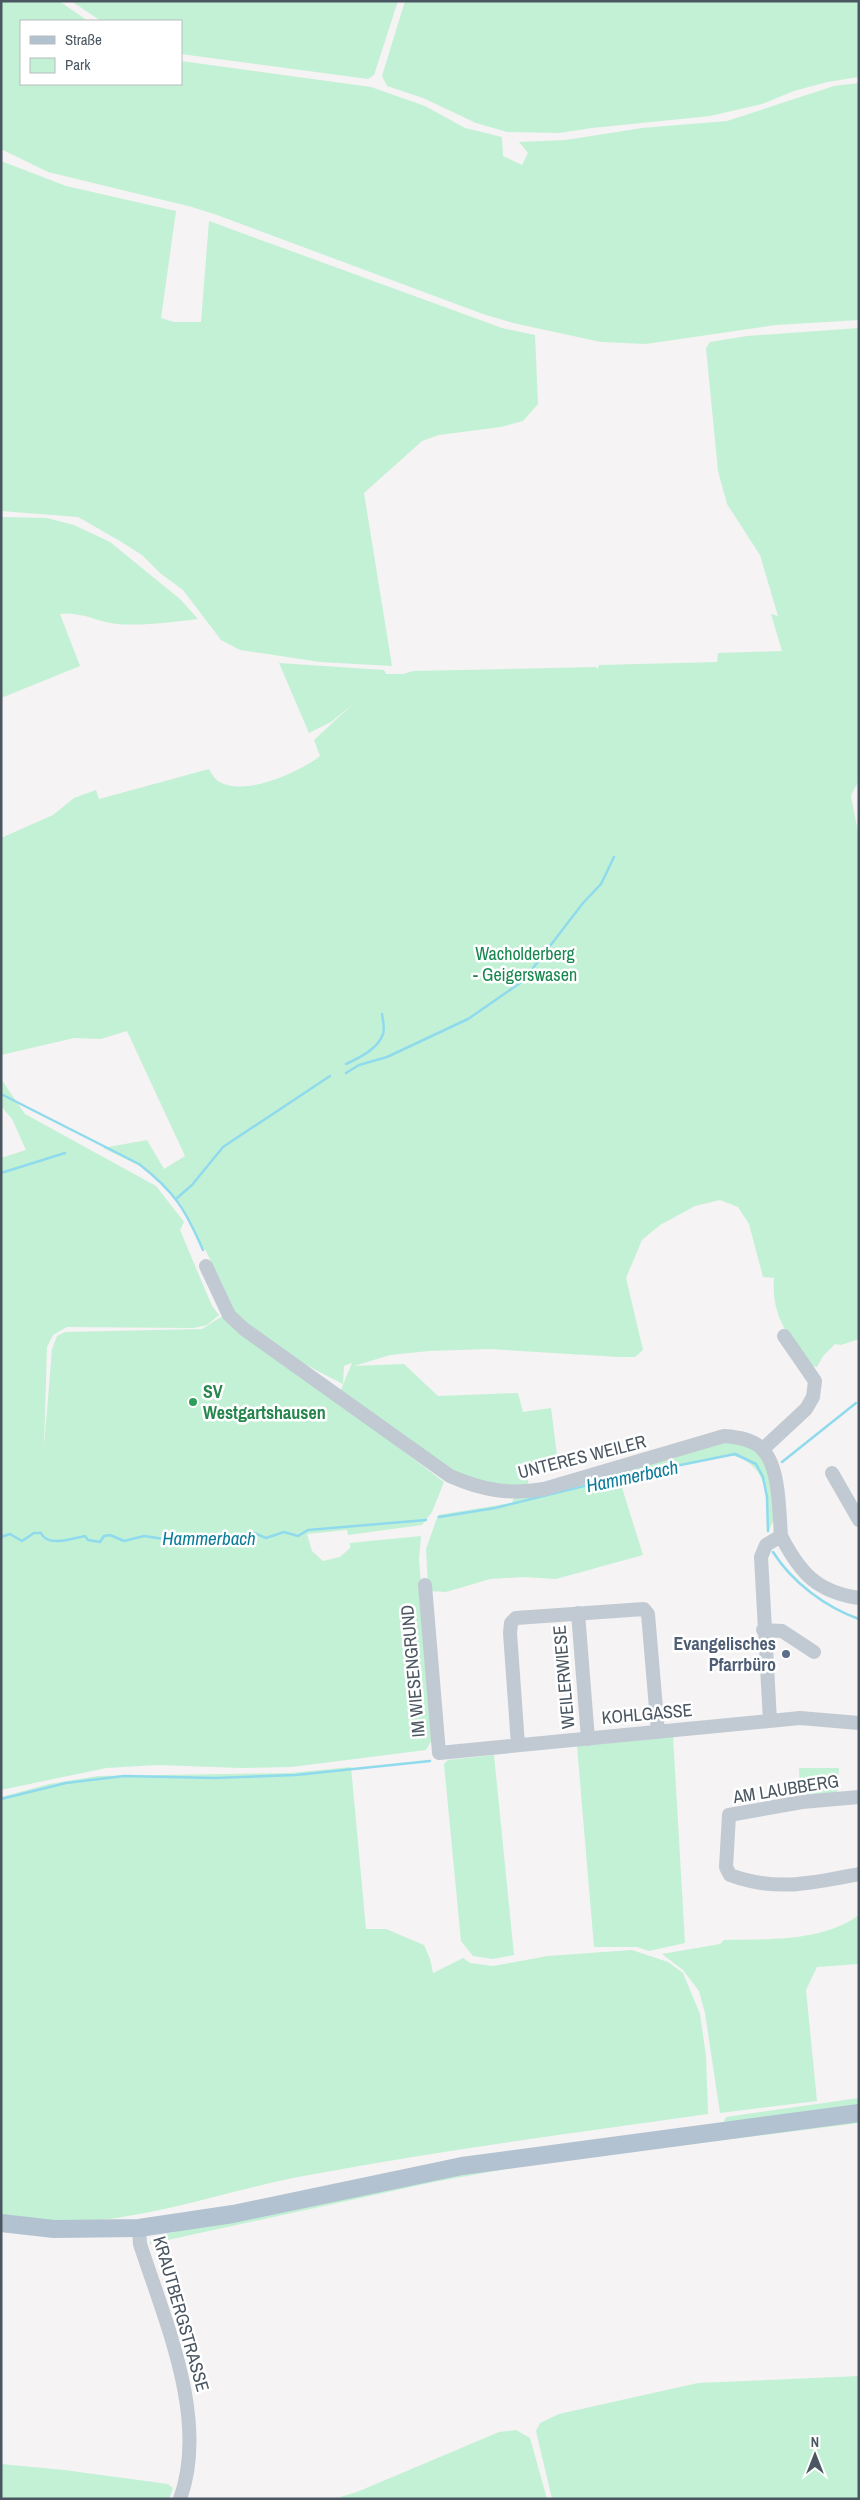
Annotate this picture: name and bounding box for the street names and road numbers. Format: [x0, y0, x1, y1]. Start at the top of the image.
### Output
street label: UNTERES WEILER [515, 1428, 649, 1485]
street label: IM WIESENGRUND [394, 1604, 431, 1738]
street label: WEILERWIESE [547, 1624, 580, 1730]
street label: KOHLGASSE [601, 1697, 693, 1730]
street label: AM LAUBBERG [730, 1768, 841, 1809]
street label: KRAUTBERGSTRASSE [147, 2233, 216, 2395]

